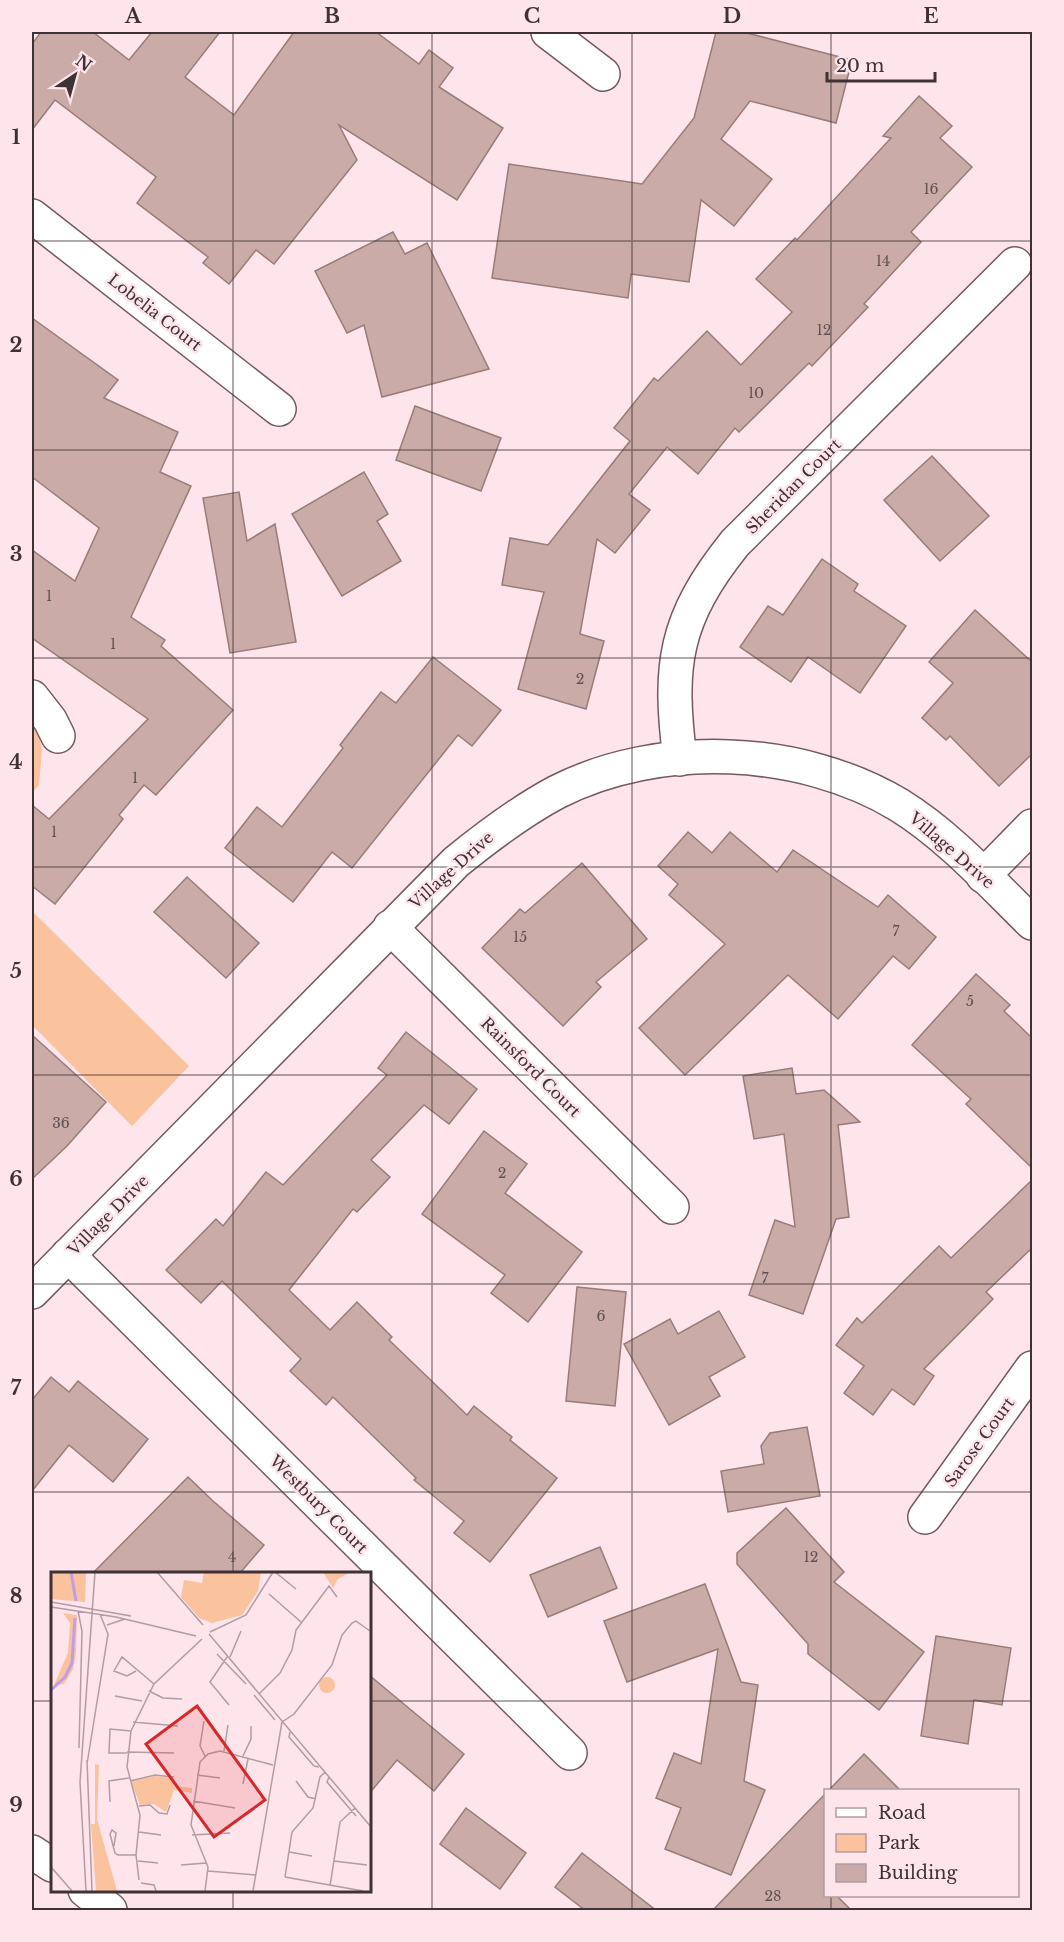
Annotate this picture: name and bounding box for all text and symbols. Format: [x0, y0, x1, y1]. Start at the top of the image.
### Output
text: A [124, 4, 142, 28]
text: B [324, 4, 340, 28]
text: C [524, 4, 540, 28]
text: D [723, 4, 741, 28]
text: E [923, 4, 939, 28]
north arrow [45, 45, 105, 105]
scale bar [827, 45, 935, 83]
text: N [72, 50, 96, 75]
text: 20 m [836, 55, 884, 77]
text: 1 [12, 125, 21, 149]
house number: 16 [923, 180, 939, 198]
house number: 14 [876, 252, 890, 270]
street label: Lobelia Court [104, 269, 206, 355]
house number: 12 [817, 321, 831, 339]
text: 2 [9, 333, 23, 357]
house number: 10 [748, 384, 764, 402]
street label: Sheridan Court [741, 434, 845, 538]
text: 3 [10, 542, 22, 566]
house number: 1 [46, 587, 52, 605]
house number: 1 [110, 635, 116, 653]
house number: 2 [576, 670, 584, 688]
text: 4 [9, 750, 23, 774]
house number: 1 [132, 769, 138, 787]
street label: Village Drive [905, 807, 999, 892]
house number: 1 [51, 823, 57, 841]
street label: Village Drive [404, 827, 497, 914]
house number: 7 [892, 922, 900, 940]
house number: 15 [513, 928, 527, 946]
text: 5 [10, 959, 22, 983]
house number: 5 [966, 992, 974, 1010]
street label: Rainsford Court [477, 1013, 585, 1121]
house number: 36 [52, 1114, 70, 1132]
house number: 2 [498, 1164, 506, 1182]
text: 6 [9, 1167, 23, 1191]
street label: Village Drive [63, 1170, 153, 1260]
house number: 7 [761, 1269, 769, 1287]
house number: 6 [596, 1307, 606, 1325]
text: 7 [11, 1376, 22, 1400]
street label: Sarose Court [940, 1393, 1018, 1491]
street label: Westbury Court [265, 1450, 372, 1557]
house number: 4 [228, 1548, 236, 1566]
house number: 12 [804, 1548, 818, 1566]
inset map [51, 1572, 370, 1891]
text: 8 [10, 1584, 22, 1608]
legend [824, 1789, 1019, 1897]
text: 9 [9, 1793, 23, 1817]
text: Road [878, 1802, 926, 1824]
text: Park [878, 1832, 920, 1854]
text: Building [878, 1862, 957, 1884]
house number: 28 [764, 1887, 782, 1905]

